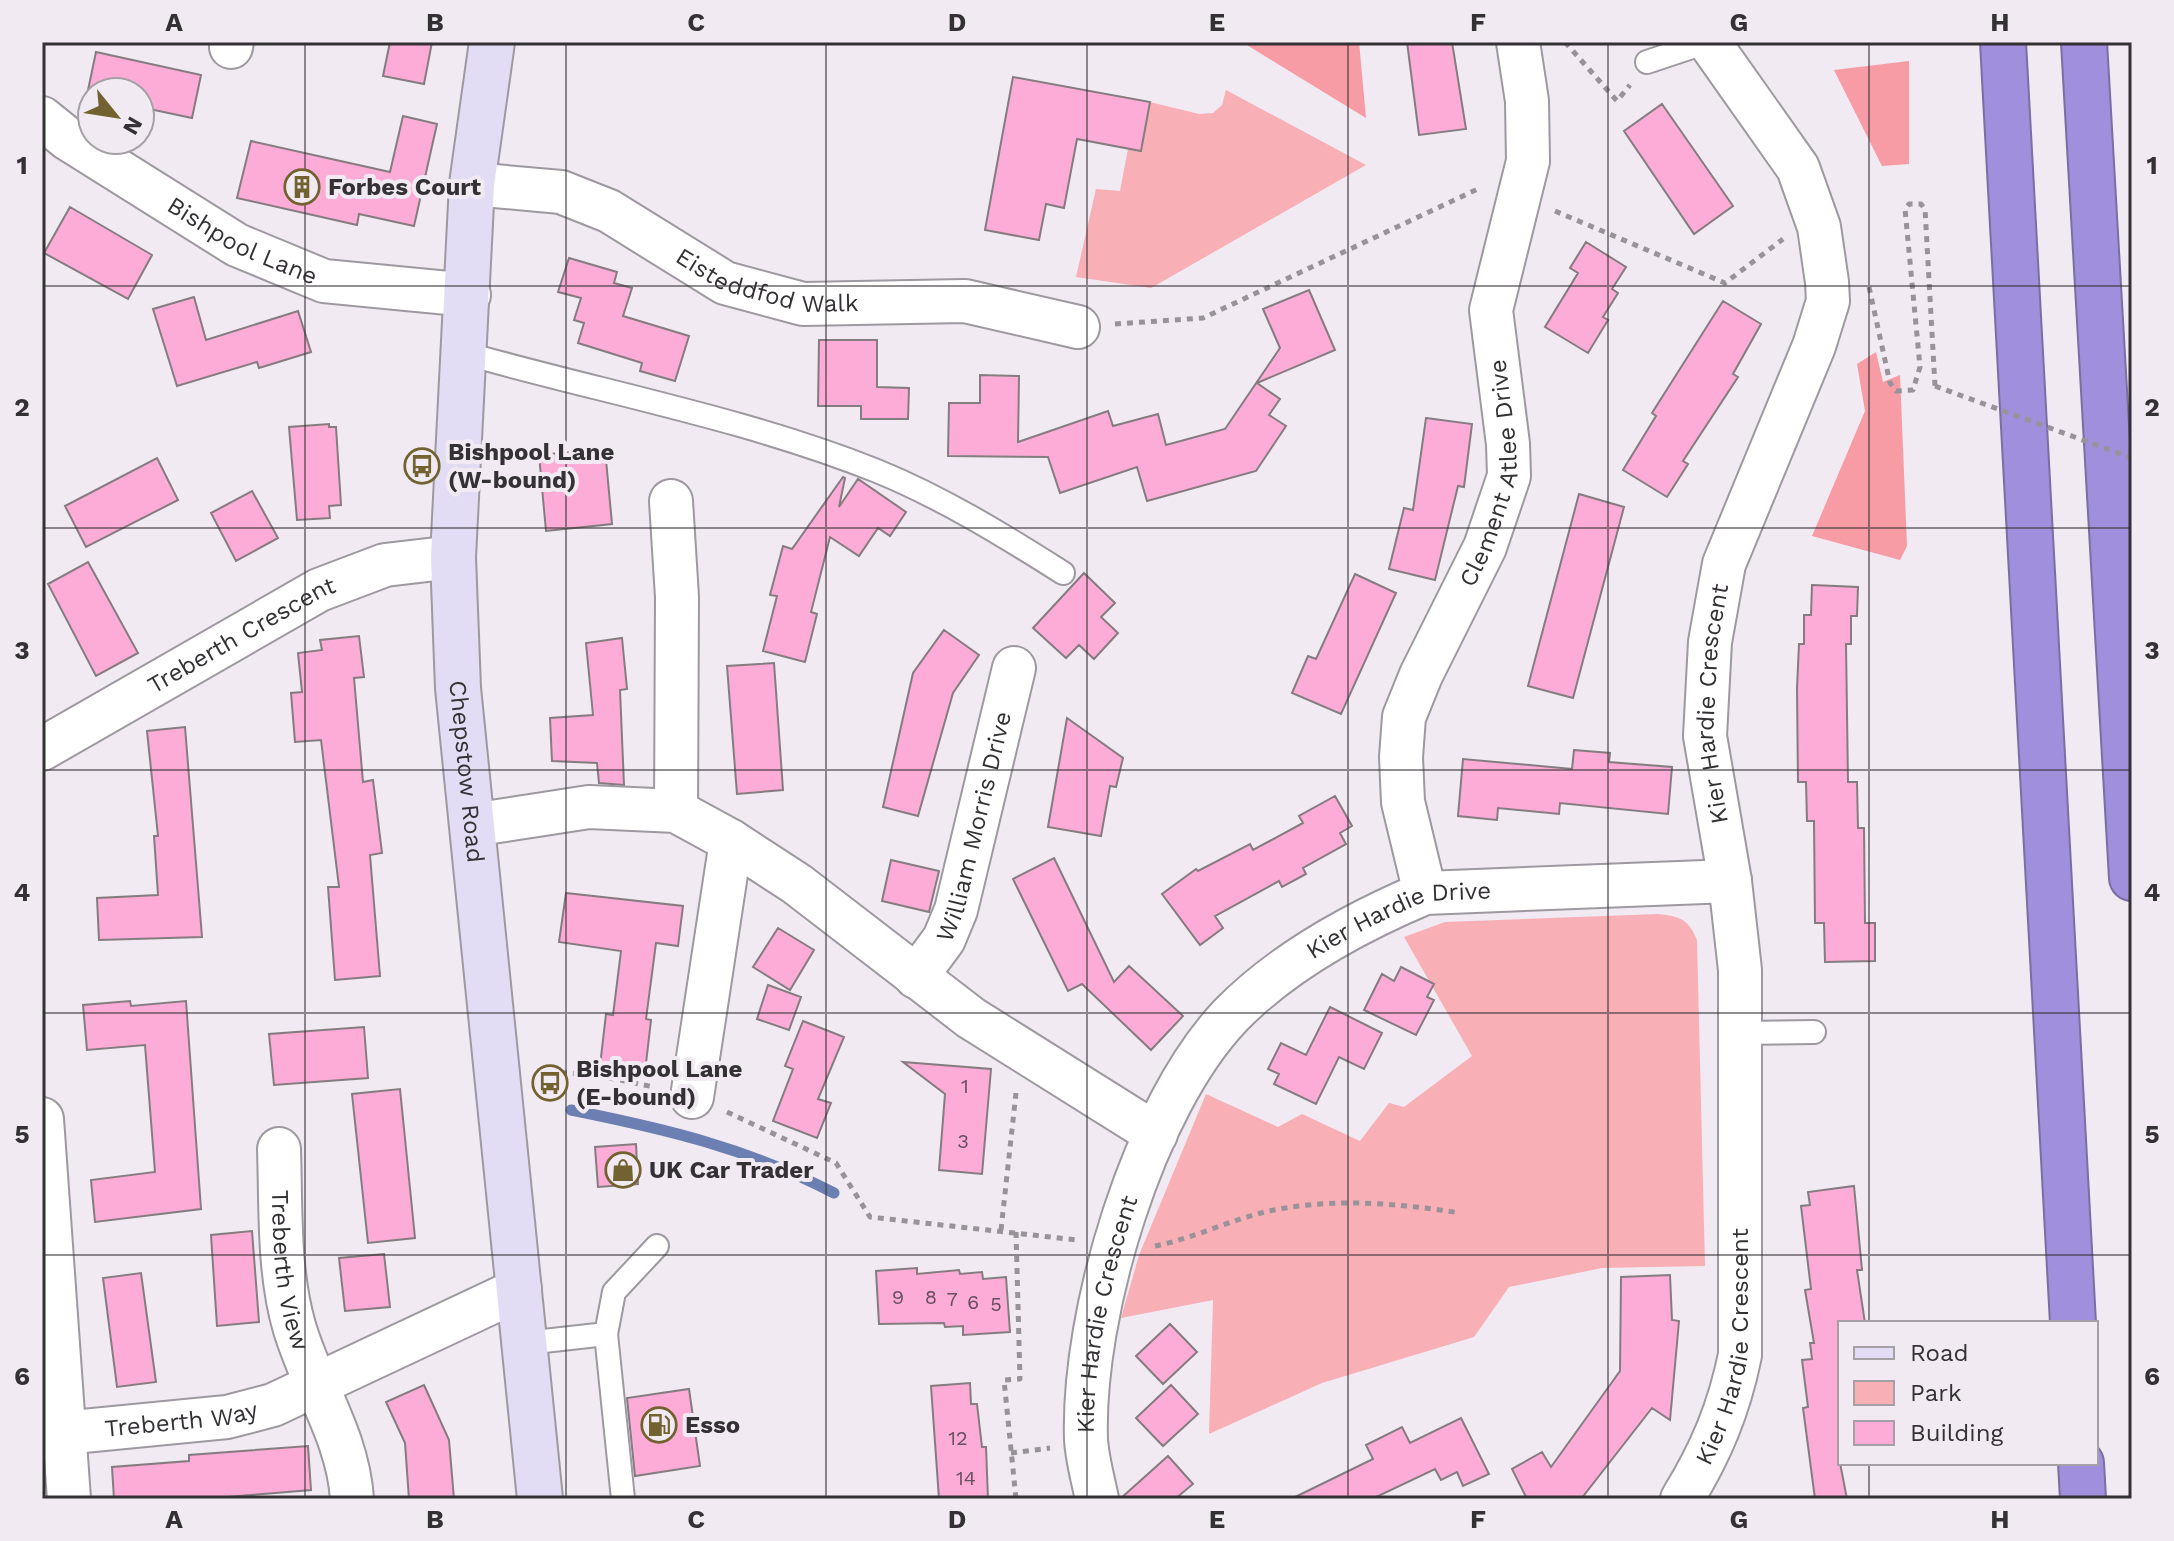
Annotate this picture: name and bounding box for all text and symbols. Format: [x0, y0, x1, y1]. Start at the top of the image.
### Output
text: A [165, 7, 183, 37]
text: B [426, 7, 444, 37]
text: C [687, 7, 705, 37]
text: D [948, 7, 966, 37]
text: E [1209, 7, 1225, 37]
text: F [1470, 7, 1486, 37]
text: G [1730, 7, 1748, 37]
text: H [1990, 7, 2010, 37]
north arrow [76, 76, 156, 156]
text: N [118, 112, 148, 139]
text: 1 [16, 150, 28, 180]
text: 1 [2146, 150, 2158, 180]
building icon: Forbes Court [283, 168, 321, 206]
place label: Forbes Court [328, 173, 481, 201]
street label: Bishpool Lane [162, 191, 321, 291]
street label: Eisteddfod Walk [671, 242, 859, 318]
street label: Clement Atlee Drive [1454, 358, 1524, 591]
text: 2 [14, 392, 30, 422]
text: 2 [2144, 392, 2160, 422]
place label: Bishpool Lane (W-bound) [448, 438, 614, 494]
bus stop icon: Bishpool Lane (W-bound) [403, 447, 441, 485]
street label: Treberth Crescent [143, 571, 339, 699]
street label: Kier Hardie Crescent [1691, 581, 1734, 826]
text: 3 [14, 635, 30, 665]
text: 3 [2144, 635, 2160, 665]
street label: Chepstow Road [443, 679, 490, 864]
street label: William Morris Drive [931, 709, 1017, 946]
street label: Kier Hardie Drive [1301, 876, 1492, 965]
text: 4 [14, 877, 31, 907]
text: 4 [2144, 877, 2161, 907]
place label: Bishpool Lane (E-bound) [576, 1055, 742, 1111]
bus stop icon: Bishpool Lane (E-bound) [531, 1064, 569, 1102]
house number: 1 [961, 1074, 969, 1098]
text: 5 [14, 1119, 30, 1149]
text: 5 [2144, 1119, 2160, 1149]
house number: 3 [957, 1129, 969, 1153]
shop icon: UK Car Trader [604, 1151, 642, 1189]
place label: UK Car Trader [649, 1156, 814, 1184]
street label: Treberth View [266, 1190, 315, 1354]
street label: Kier Hardie Crescent [1072, 1192, 1143, 1433]
street label: Kier Hardie Crescent [1690, 1228, 1754, 1469]
house number: 9 [892, 1285, 904, 1309]
house number: 8 [925, 1285, 937, 1309]
house number: 7 [946, 1287, 958, 1311]
house number: 6 [967, 1290, 979, 1314]
house number: 5 [990, 1292, 1002, 1316]
legend [1838, 1321, 2098, 1465]
text: Road [1910, 1339, 1969, 1367]
text: 6 [14, 1361, 30, 1391]
text: 6 [2144, 1361, 2160, 1391]
text: Park [1910, 1379, 1962, 1407]
street label: Treberth Way [103, 1395, 261, 1443]
fuel station icon: Esso [640, 1406, 678, 1444]
place label: Esso [685, 1411, 740, 1439]
text: Building [1910, 1419, 2003, 1447]
house number: 12 [948, 1426, 968, 1450]
house number: 14 [956, 1466, 976, 1490]
text: A [165, 1504, 183, 1534]
text: B [426, 1504, 444, 1534]
text: C [687, 1504, 705, 1534]
text: D [948, 1504, 966, 1534]
text: E [1209, 1504, 1225, 1534]
text: F [1470, 1504, 1486, 1534]
text: G [1730, 1504, 1748, 1534]
text: H [1990, 1504, 2010, 1534]

